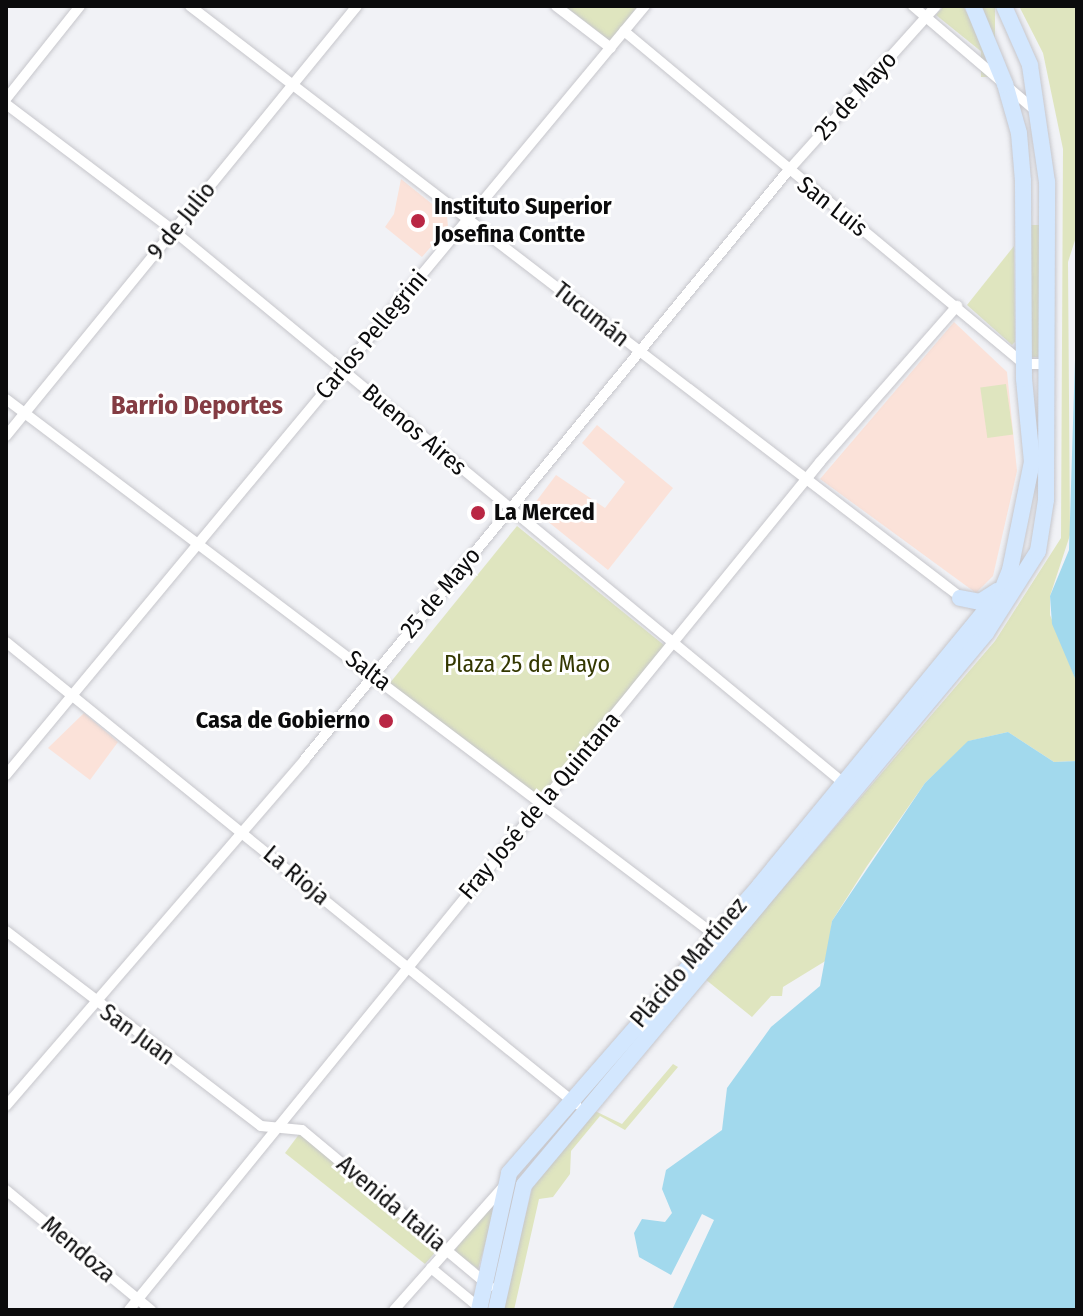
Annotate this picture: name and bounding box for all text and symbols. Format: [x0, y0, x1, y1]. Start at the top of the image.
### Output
street label: 25 de Mayo [809, 46, 903, 146]
street label: San Luis [791, 171, 873, 243]
street label: 9 de Julio [142, 176, 222, 266]
place label: Instituto Superior Josefina Contte [434, 193, 612, 249]
marker: Instituto Superior Josefina Contte [409, 212, 427, 230]
street label: Carlos Pellegrini [310, 265, 434, 405]
street label: Tucumán [547, 277, 635, 353]
street label: Buenos Aires [356, 378, 472, 482]
district label: Barrio Deportes [111, 390, 283, 422]
place label: La Merced [494, 499, 595, 527]
marker: La Merced [469, 504, 487, 522]
street label: 25 de Mayo [395, 542, 487, 644]
street label: Salta [340, 645, 396, 697]
park label: Plaza 25 de Mayo [444, 651, 610, 679]
street label: Fray José de la Quintana [453, 706, 627, 906]
place label: Casa de Gobierno [196, 707, 370, 735]
marker: Casa de Gobierno [377, 712, 395, 730]
street label: La Rioja [257, 840, 335, 912]
street label: Plácido Martínez [625, 892, 753, 1034]
street label: San Juan [94, 998, 180, 1072]
street label: Avenida Italia [331, 1150, 451, 1258]
street label: Mendoza [35, 1211, 121, 1289]

